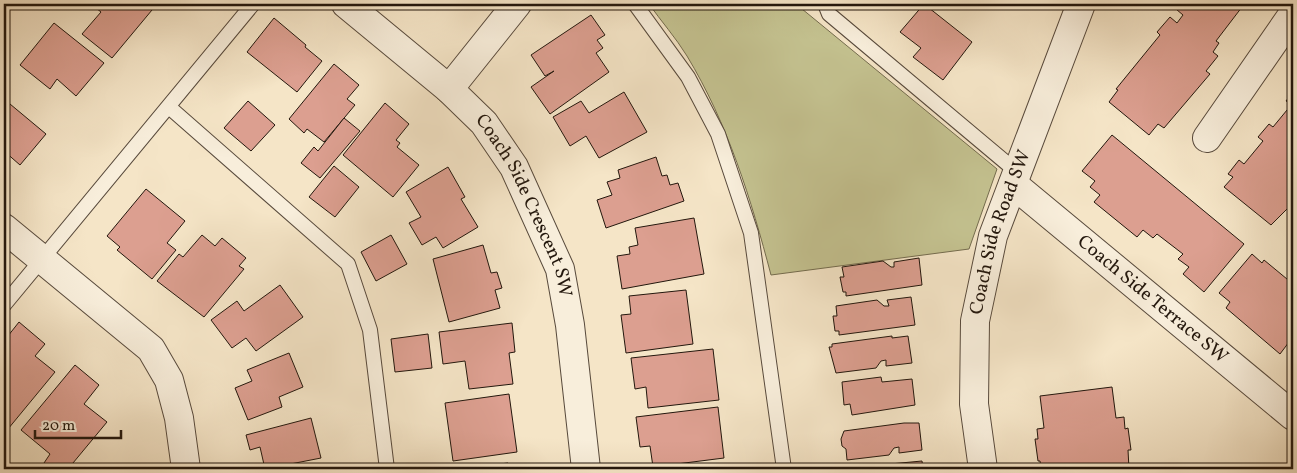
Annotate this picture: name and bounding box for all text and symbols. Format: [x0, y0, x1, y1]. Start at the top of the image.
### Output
street label: Coach Side Crescent SW [469, 108, 578, 299]
street label: Coach Side Road SW [964, 146, 1037, 317]
street label: Coach Side Terrace SW [1071, 229, 1233, 370]
scale bar [35, 408, 121, 440]
text: 20 m [42, 416, 75, 437]

